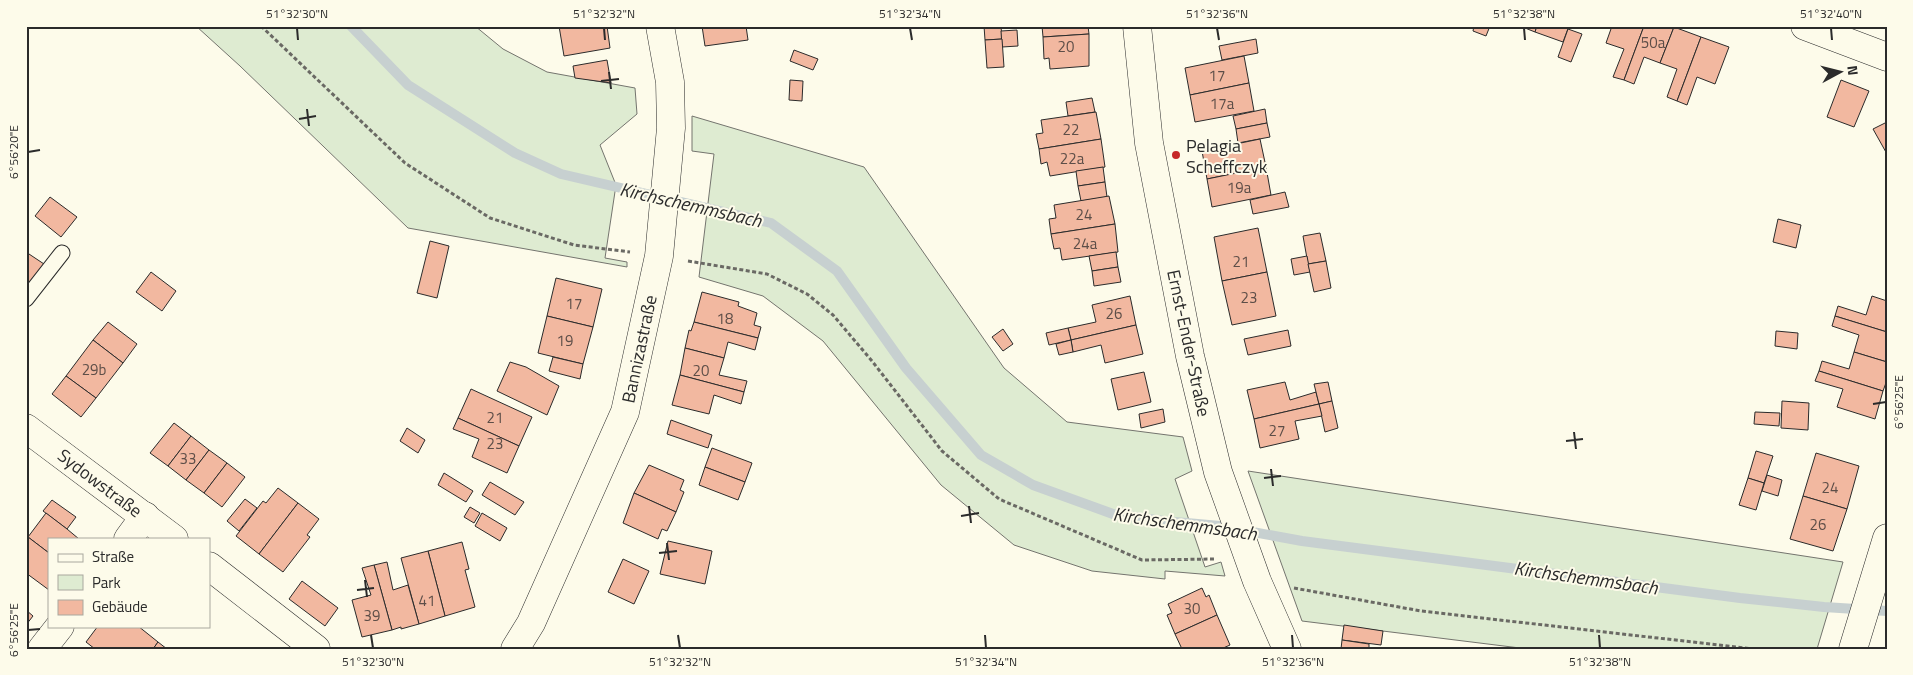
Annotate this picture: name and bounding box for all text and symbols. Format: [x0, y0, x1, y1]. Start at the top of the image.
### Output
text: 51°32'30"N [266, 4, 328, 23]
text: 51°32'32"N [573, 4, 635, 23]
text: 51°32'34"N [879, 4, 941, 23]
text: 51°32'36"N [1186, 4, 1248, 23]
text: 51°32'38"N [1493, 4, 1555, 23]
text: 51°32'40"N [1800, 4, 1862, 23]
house number: 50a [1641, 31, 1666, 54]
house number: 20 [1058, 35, 1074, 58]
north arrow [1816, 48, 1866, 98]
house number: 17 [1209, 64, 1225, 87]
text: N [1842, 64, 1864, 76]
house number: 17a [1210, 92, 1235, 115]
house number: 22 [1063, 118, 1079, 141]
text: 6°56'20"E [4, 125, 23, 179]
place label: Pelagia Scheffczyk [1186, 132, 1268, 180]
house number: 22a [1060, 147, 1085, 170]
marker: Pelagia Scheffczyk [1170, 149, 1182, 161]
water label: Kirchschemmsbach [617, 174, 765, 235]
house number: 19a [1227, 176, 1252, 199]
house number: 24 [1076, 203, 1092, 226]
house number: 24a [1073, 232, 1098, 255]
house number: 21 [1233, 250, 1249, 273]
street label: Ernst-Ender-Straße [1160, 267, 1218, 419]
house number: 23 [1241, 286, 1257, 309]
house number: 17 [566, 292, 582, 315]
street label: Bannizastraße [614, 292, 664, 406]
house number: 26 [1106, 302, 1122, 325]
house number: 18 [717, 307, 733, 330]
house number: 19 [557, 329, 573, 352]
house number: 29b [82, 358, 106, 381]
house number: 20 [693, 359, 709, 382]
text: 6°56'25"E [1889, 375, 1908, 429]
house number: 21 [487, 406, 503, 429]
house number: 27 [1269, 419, 1285, 442]
house number: 23 [487, 432, 503, 455]
street label: Sydowstraße [52, 442, 148, 524]
house number: 33 [180, 447, 196, 470]
house number: 24 [1822, 476, 1838, 499]
water label: Kirchschemmsbach [1111, 499, 1259, 547]
house number: 26 [1810, 513, 1826, 536]
legend [48, 538, 210, 628]
text: Straße [92, 545, 134, 568]
water label: Kirchschemmsbach [1512, 553, 1660, 601]
text: Park [92, 571, 121, 594]
house number: 41 [419, 589, 435, 612]
text: Gebäude [92, 595, 148, 618]
house number: 30 [1184, 597, 1200, 620]
text: 6°56'25"E [4, 603, 23, 657]
house number: 39 [364, 604, 380, 627]
text: 51°32'30"N [342, 652, 404, 671]
text: 51°32'32"N [649, 652, 711, 671]
text: 51°32'34"N [955, 652, 1017, 671]
text: 51°32'36"N [1262, 652, 1324, 671]
text: 51°32'38"N [1569, 652, 1631, 671]

